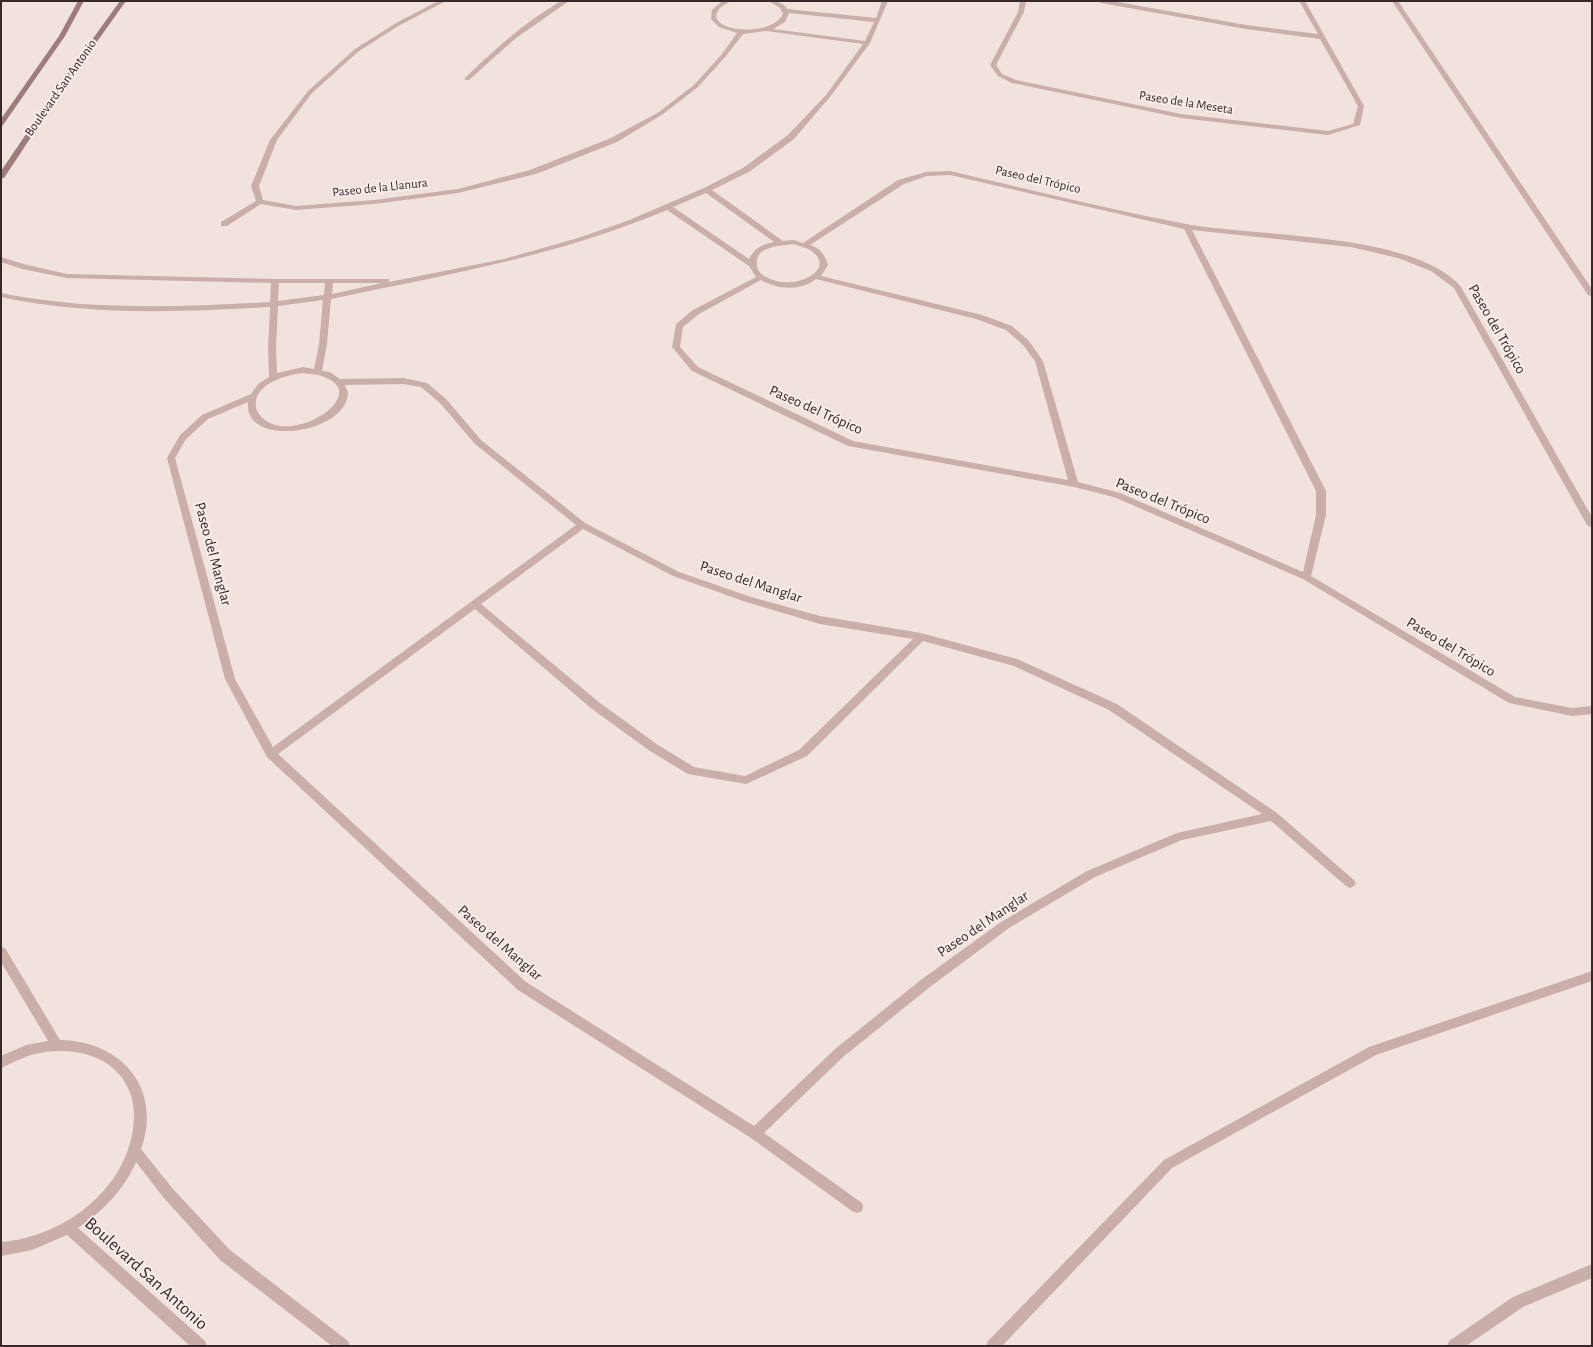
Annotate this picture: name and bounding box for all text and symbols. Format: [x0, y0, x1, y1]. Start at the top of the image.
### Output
street label: Boulevard San Antonio [23, 37, 99, 139]
street label: Paseo de la Meseta [1138, 89, 1234, 117]
street label: Paseo del Trópico [994, 164, 1082, 196]
street label: Paseo de la Llanura [332, 177, 428, 199]
street label: Paseo del Trópico [1465, 282, 1529, 376]
street label: Paseo del Trópico [767, 383, 865, 437]
street label: Paseo del Trópico [1114, 475, 1212, 527]
street label: Paseo del Manglar [192, 501, 234, 607]
street label: Paseo del Manglar [698, 558, 804, 606]
street label: Paseo del Trópico [1404, 615, 1498, 679]
street label: Paseo del Manglar [935, 888, 1031, 960]
street label: Paseo del Manglar [455, 902, 545, 984]
street label: Boulevard San Antonio [81, 1214, 211, 1334]

